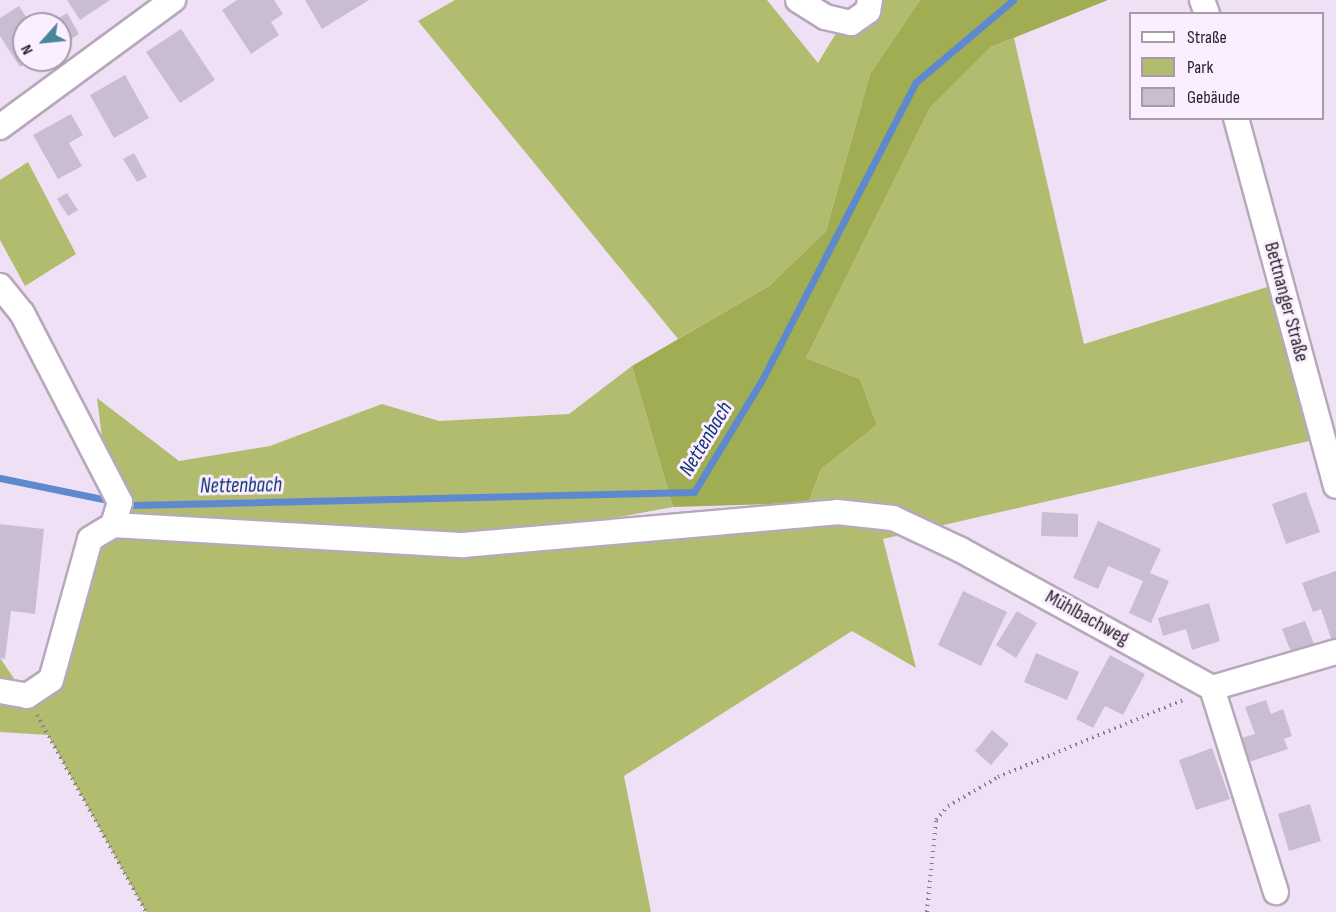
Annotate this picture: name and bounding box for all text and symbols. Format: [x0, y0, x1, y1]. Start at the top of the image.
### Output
north arrow [12, 12, 72, 72]
legend [1129, 12, 1324, 120]
text: Straße [1187, 27, 1227, 48]
text: N [17, 41, 38, 58]
text: Park [1187, 57, 1213, 78]
text: Gebäude [1187, 87, 1240, 108]
street label: Bettnanger Straße [1258, 240, 1314, 364]
water label: Nettenbach [674, 397, 738, 481]
water label: Nettenbach [200, 473, 282, 499]
street label: Mühlbachweg [1041, 585, 1133, 651]

